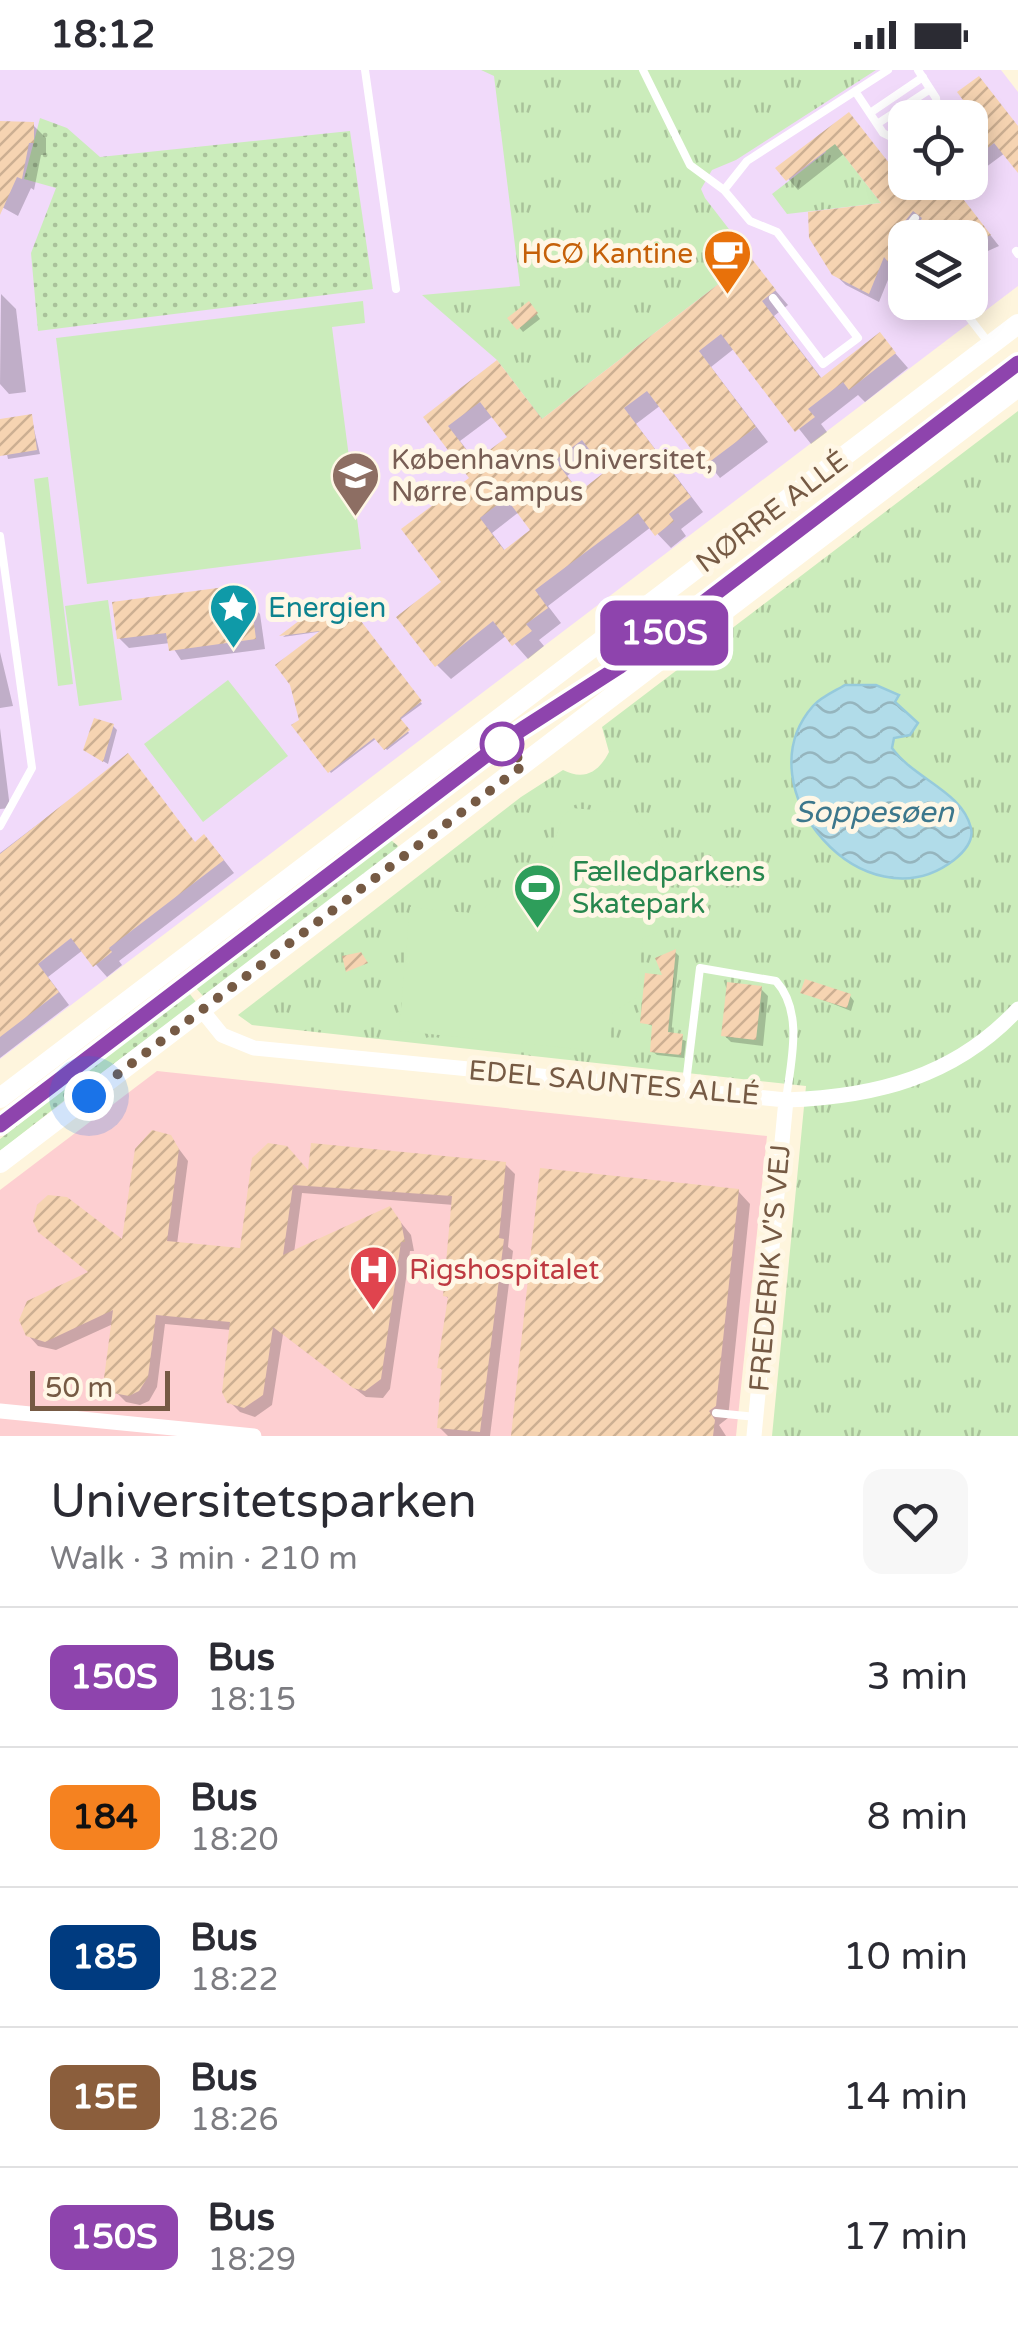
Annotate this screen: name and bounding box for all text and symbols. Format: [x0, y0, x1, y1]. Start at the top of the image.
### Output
text: 18:12 [50, 12, 155, 58]
map controls [888, 100, 988, 320]
button: locate [888, 100, 988, 200]
button: layers [888, 220, 988, 320]
cafe icon: HCØ Kantine [702, 228, 754, 296]
place label: HCØ Kantine [521, 237, 693, 271]
place label: Københavns Universitet, Nørre Campus [391, 443, 713, 509]
street label: NØRRE ALLÉ [689, 444, 855, 580]
school or university icon: Københavns Universitet, Nørre Campus [330, 450, 382, 518]
place icon: Energien [207, 582, 259, 650]
place label: Energien [268, 591, 386, 625]
line badge: 150S [594, 600, 734, 666]
text: 150S [620, 612, 708, 654]
unlabelled marker [481, 723, 523, 765]
water label: Soppesøen [794, 794, 954, 831]
place label: Fælledparkens Skatepark [572, 855, 765, 921]
sports icon: Fælledparkens Skatepark [511, 862, 563, 930]
street label: EDEL SAUNTES ALLÉ [467, 1053, 761, 1113]
your location [64, 1071, 114, 1121]
street label: FREDERIK V'S VEJ [742, 1143, 798, 1393]
hospital icon: Rigshospitalet [348, 1244, 400, 1312]
place label: Rigshospitalet [409, 1253, 599, 1287]
scale bar [30, 1366, 170, 1410]
text: 50 m [45, 1371, 113, 1405]
button: heart [863, 1469, 968, 1574]
text: Universitetsparken [50, 1473, 477, 1531]
text: Walk · 3 min · 210 m [50, 1540, 358, 1578]
text: Bus [208, 1635, 275, 1681]
text: 3 min [867, 1654, 968, 1700]
text: 150S [70, 1656, 158, 1698]
text: 18:15 [208, 1681, 296, 1719]
text: Bus [190, 1775, 257, 1821]
text: 8 min [867, 1794, 968, 1840]
text: 184 [72, 1796, 138, 1838]
text: 18:20 [190, 1821, 279, 1859]
text: Bus [190, 1915, 257, 1961]
text: 10 min [843, 1934, 968, 1980]
text: 185 [72, 1936, 138, 1978]
text: 18:22 [190, 1961, 279, 1999]
text: Bus [190, 2055, 257, 2101]
text: 14 min [843, 2074, 968, 2120]
text: 15E [72, 2076, 138, 2118]
text: 18:26 [190, 2101, 279, 2139]
text: Bus [208, 2195, 275, 2241]
text: 17 min [843, 2214, 968, 2260]
text: 150S [70, 2216, 158, 2258]
text: 18:29 [208, 2241, 296, 2279]

